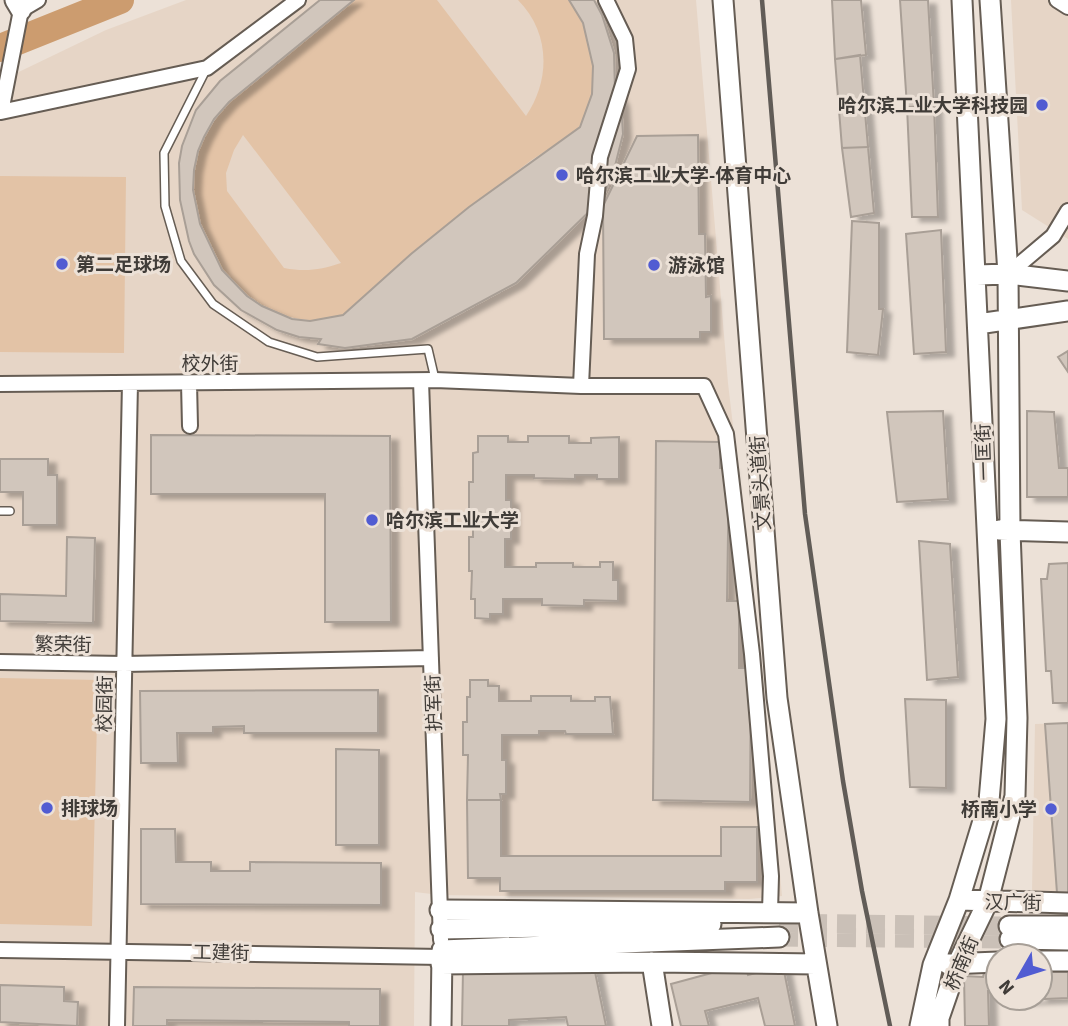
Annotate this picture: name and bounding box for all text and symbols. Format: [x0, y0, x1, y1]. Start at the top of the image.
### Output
place label: 哈尔滨工业大学科技园 [838, 93, 1028, 120]
marker: 哈尔滨工业大学科技园 [1034, 97, 1050, 113]
place label: 哈尔滨工业大学-体育中心 [576, 163, 791, 190]
marker: 哈尔滨工业大学-体育中心 [554, 167, 570, 183]
place label: 第二足球场 [76, 252, 171, 279]
place label: 游泳馆 [668, 253, 725, 280]
marker: 第二足球场 [54, 256, 70, 272]
marker: 游泳馆 [646, 257, 662, 273]
street label: 校外街 [181, 351, 239, 378]
street label: 一匡街 [970, 423, 999, 481]
street label: 文景头道街 [745, 435, 778, 531]
place label: 哈尔滨工业大学 [386, 508, 519, 535]
marker: 哈尔滨工业大学 [364, 512, 380, 528]
street label: 繁荣街 [34, 632, 92, 659]
street label: 护军街 [420, 674, 449, 732]
street label: 校园街 [92, 675, 119, 733]
place label: 排球场 [61, 796, 118, 823]
place label: 桥南小学 [961, 797, 1037, 824]
marker: 排球场 [39, 800, 55, 816]
marker: 桥南小学 [1043, 801, 1059, 817]
street label: 汉广街 [984, 890, 1042, 917]
street label: 桥南街 [939, 932, 986, 995]
street label: 工建街 [192, 940, 250, 967]
north arrow [984, 942, 1054, 1012]
text: N [992, 973, 1021, 1000]

